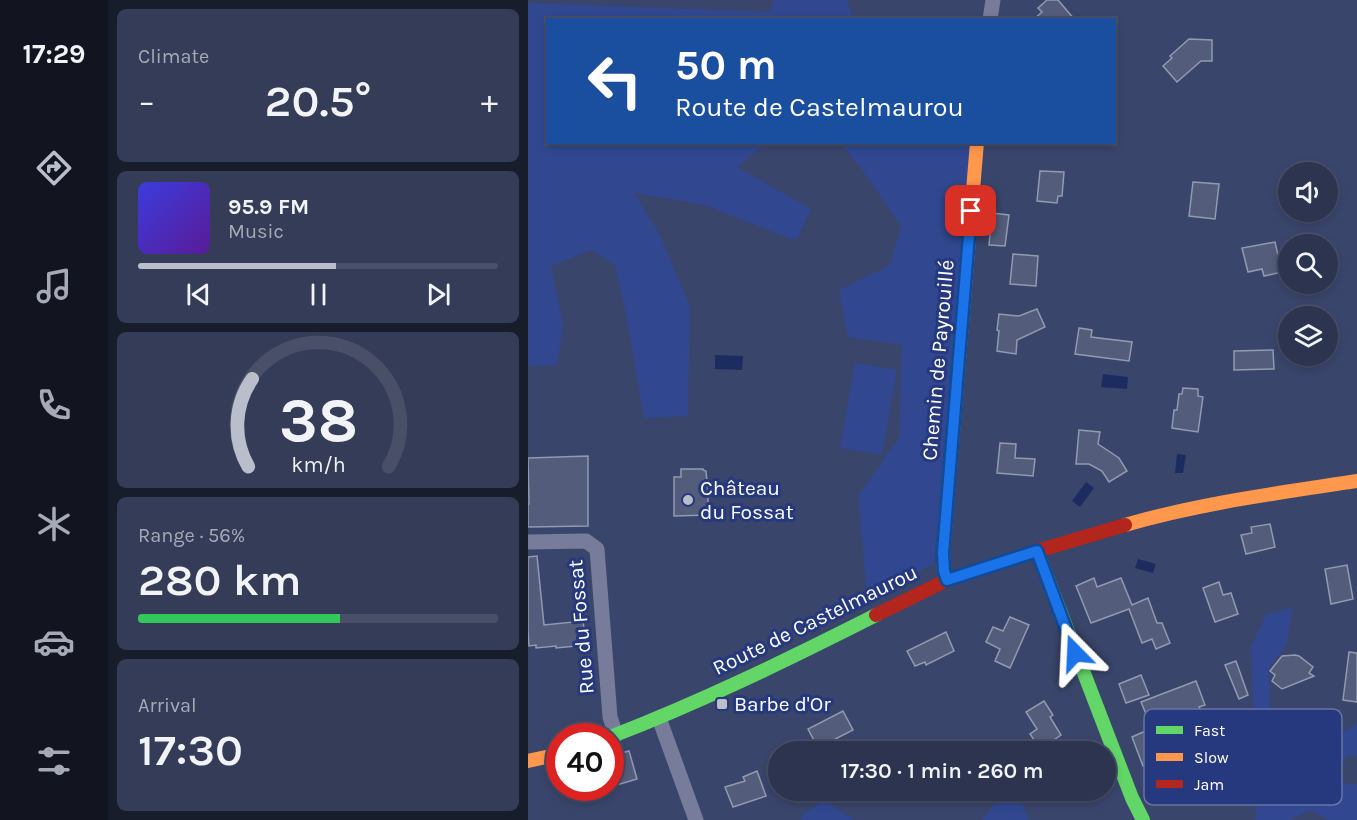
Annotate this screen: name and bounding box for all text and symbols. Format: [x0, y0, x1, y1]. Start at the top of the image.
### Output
text: 17:29 [22, 38, 86, 70]
text: 50 m [675, 40, 777, 90]
icon: left [576, 42, 654, 120]
text: Climate [138, 45, 209, 68]
text: 20.5° [265, 75, 371, 127]
text: − [138, 82, 155, 120]
text: + [481, 82, 498, 120]
text: Route de Castelmaurou [675, 91, 964, 123]
icon: directions [33, 147, 75, 189]
map controls [1278, 162, 1338, 366]
button: sound [1278, 162, 1338, 222]
pin [945, 185, 996, 236]
text: 95.9 FM [228, 194, 309, 220]
icon: arrive [954, 194, 987, 227]
text: Music [228, 220, 284, 243]
button: search [1278, 234, 1338, 294]
street label: Chemin de Payrouillé [917, 259, 959, 461]
icon: music [33, 265, 75, 307]
icon: previous [182, 278, 215, 311]
icon: pause [302, 278, 335, 311]
icon: next [422, 278, 455, 311]
button: layers [1278, 306, 1338, 366]
icon: phone [33, 384, 75, 426]
text: 38 [278, 384, 358, 457]
text: km/h [291, 452, 345, 477]
place label: Château du Fossat [700, 476, 794, 524]
marker: Château du Fossat [681, 493, 695, 507]
icon: climate [33, 503, 75, 545]
text: Range · 56% [138, 524, 245, 547]
text: 280 km [138, 554, 302, 606]
street label: Rue du Fossat [563, 559, 599, 695]
street label: Route de Castelmaurou [709, 560, 921, 680]
icon: car [33, 621, 75, 663]
position arrow [1043, 621, 1107, 685]
place label: Barbe d'Or [734, 692, 831, 716]
text: Arrival [138, 694, 197, 717]
marker: Barbe d'Or [715, 697, 729, 711]
legend [1144, 709, 1342, 805]
text: Fast [1194, 721, 1225, 740]
speed limit sign: 40 [546, 723, 624, 801]
text: 17:30 [138, 724, 243, 776]
icon: filters [33, 740, 75, 782]
text: Slow [1194, 748, 1229, 767]
text: 17:30 · 1 min · 260 m [840, 758, 1044, 784]
text: Jam [1194, 775, 1224, 794]

